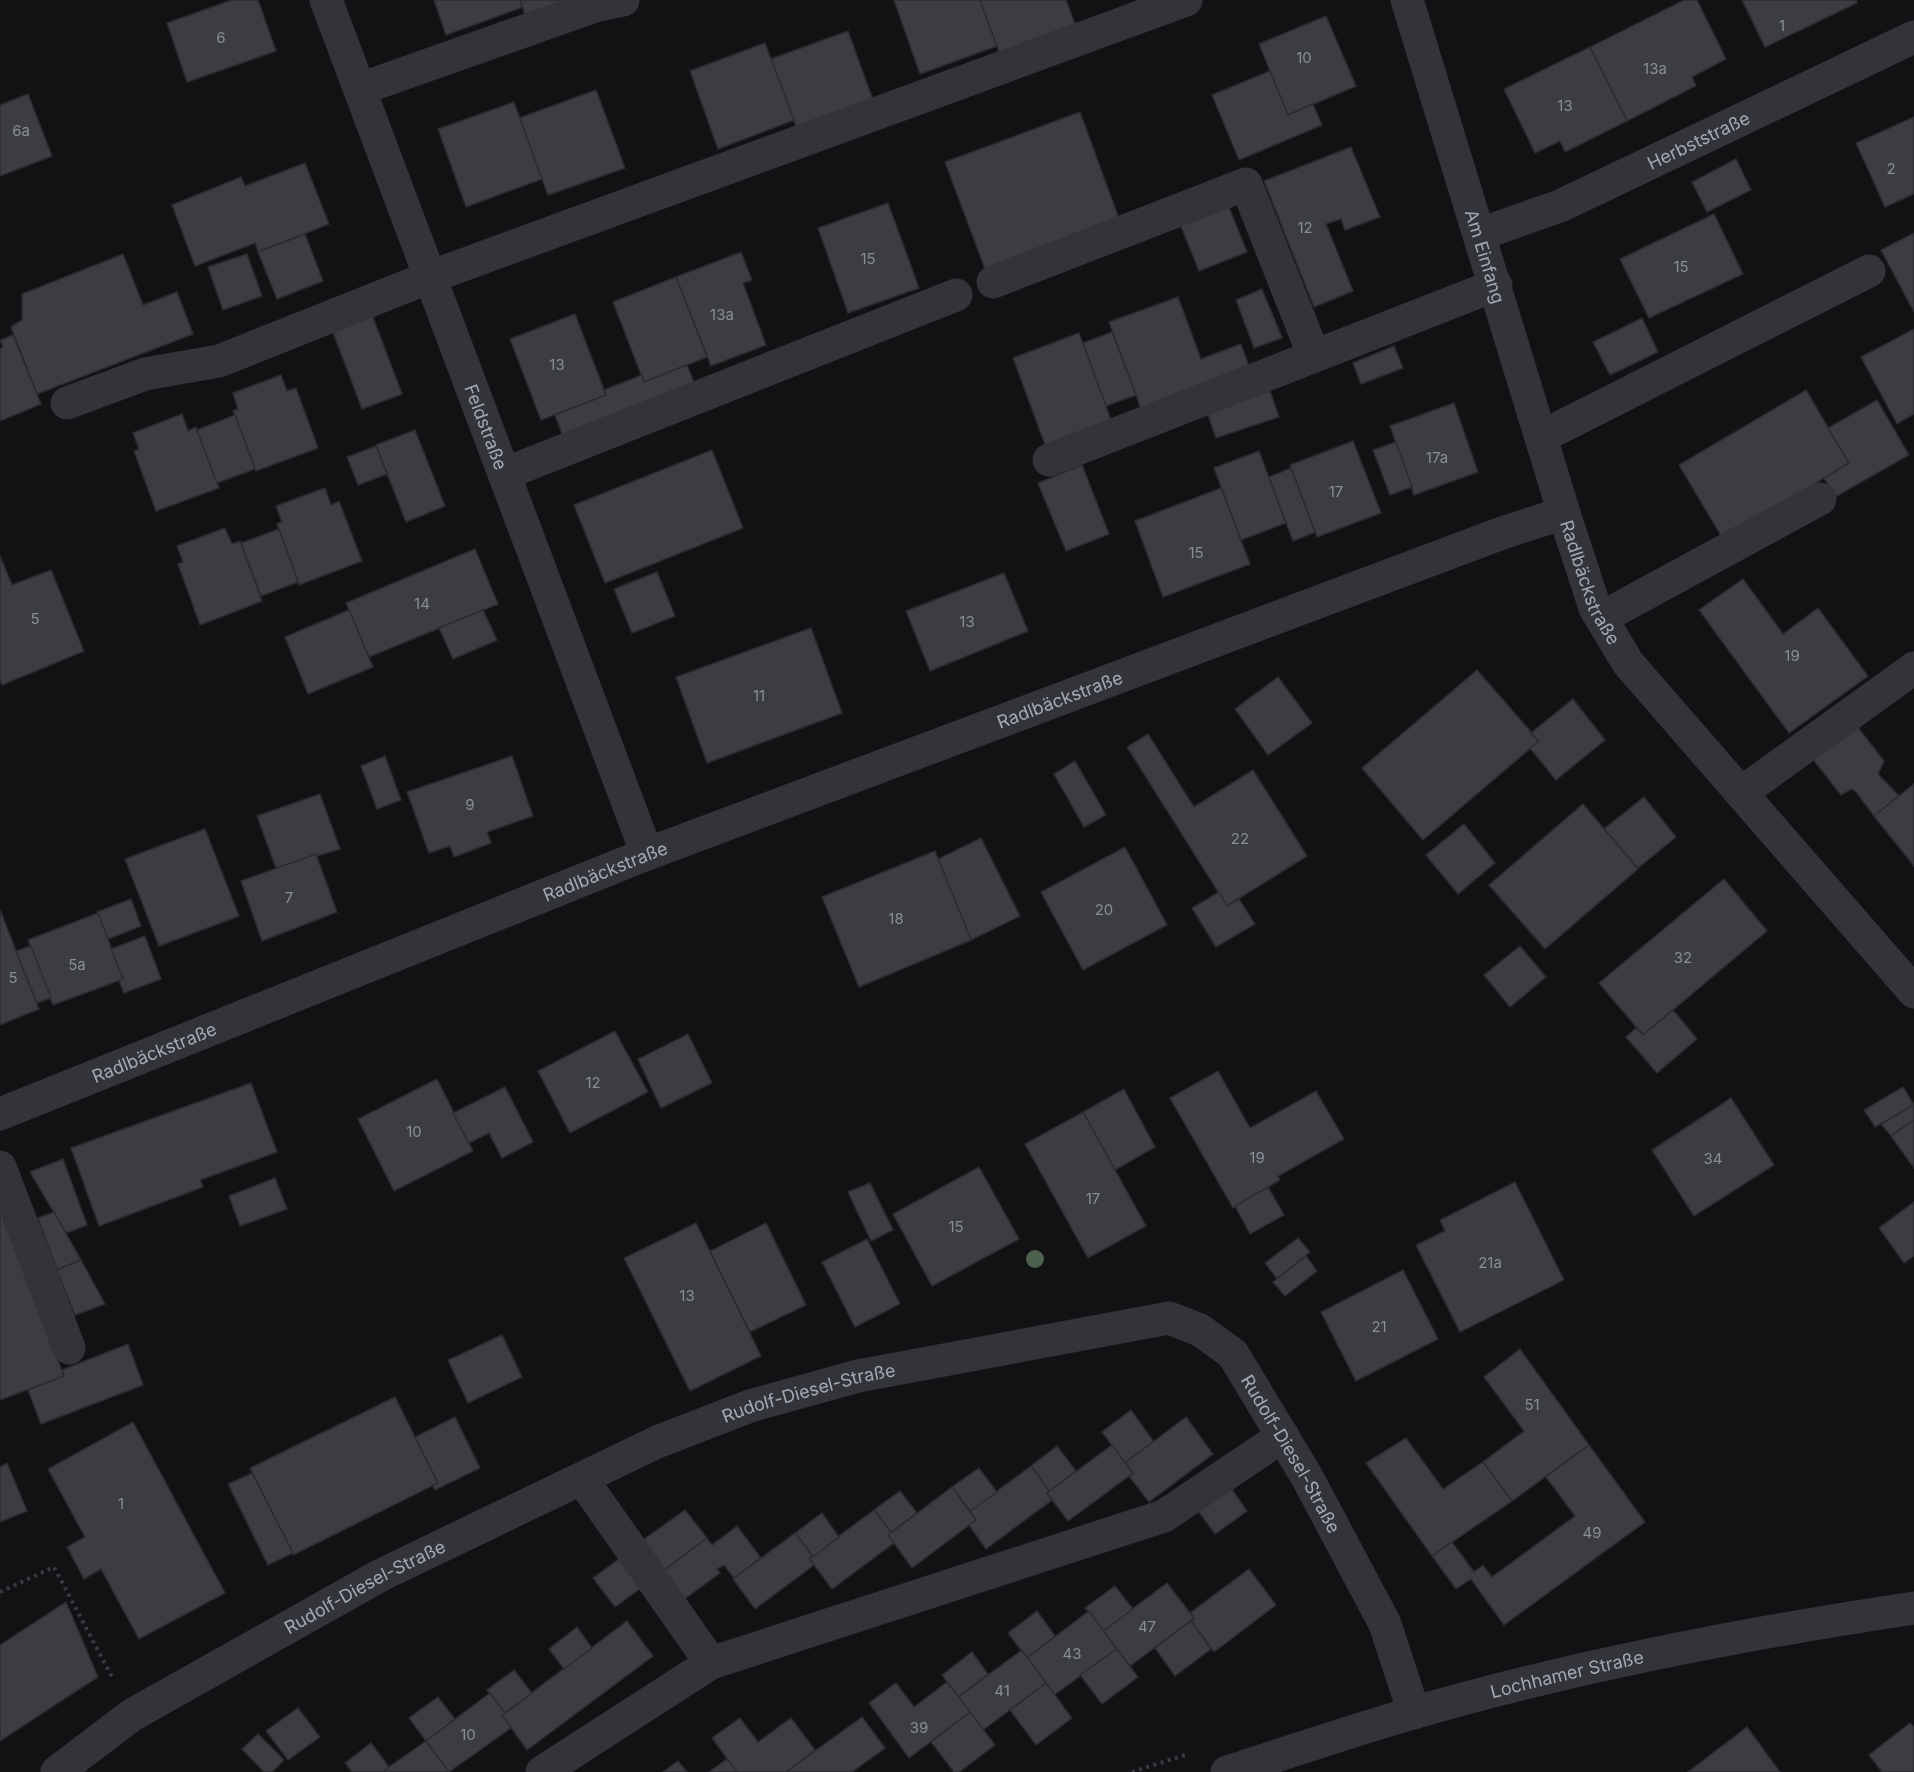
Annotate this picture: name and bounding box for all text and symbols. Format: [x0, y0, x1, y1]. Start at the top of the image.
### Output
house number: 1 [1779, 16, 1785, 35]
house number: 6 [216, 28, 226, 47]
house number: 10 [1296, 48, 1312, 67]
house number: 13a [1643, 59, 1667, 78]
house number: 13 [1557, 96, 1573, 115]
street label: Herbststraße [1644, 107, 1753, 173]
house number: 6a [12, 121, 30, 140]
house number: 2 [1886, 159, 1896, 178]
street label: Am Einfang [1461, 207, 1510, 306]
house number: 12 [1297, 218, 1313, 237]
house number: 15 [860, 249, 876, 268]
house number: 15 [1673, 257, 1689, 276]
house number: 13a [710, 305, 734, 324]
house number: 13 [549, 355, 565, 374]
street label: Feldstraße [461, 381, 512, 473]
house number: 17a [1426, 448, 1448, 467]
house number: 17 [1329, 482, 1343, 501]
street label: Radlbäckstraße [1557, 517, 1625, 648]
house number: 15 [1188, 543, 1204, 562]
house number: 14 [414, 594, 430, 613]
house number: 5 [30, 609, 40, 628]
house number: 13 [959, 612, 975, 631]
house number: 19 [1784, 646, 1800, 665]
street label: Radlbäckstraße [994, 666, 1125, 732]
house number: 11 [753, 686, 765, 705]
house number: 9 [465, 795, 475, 814]
house number: 22 [1231, 829, 1249, 848]
street label: Radlbäckstraße [540, 837, 670, 905]
house number: 7 [285, 888, 293, 907]
house number: 20 [1095, 900, 1113, 919]
house number: 18 [888, 909, 904, 928]
house number: 32 [1674, 948, 1692, 967]
house number: 5a [68, 955, 86, 974]
house number: 5 [8, 968, 18, 987]
street label: Radlbäckstraße [89, 1018, 219, 1087]
house number: 12 [585, 1073, 601, 1092]
house number: 10 [406, 1122, 422, 1141]
house number: 19 [1249, 1148, 1265, 1167]
house number: 34 [1704, 1149, 1722, 1168]
house number: 17 [1086, 1189, 1100, 1208]
house number: 15 [948, 1217, 964, 1236]
house number: 21a [1478, 1253, 1502, 1272]
house number: 13 [679, 1286, 695, 1305]
house number: 21 [1371, 1317, 1387, 1336]
street label: Rudolf-Diesel-Straße [719, 1359, 897, 1426]
street label: Rudolf-Diesel-Straße [1237, 1371, 1345, 1536]
house number: 51 [1524, 1395, 1540, 1414]
house number: 1 [118, 1494, 124, 1513]
house number: 49 [1583, 1523, 1602, 1542]
street label: Rudolf-Diesel-Straße [280, 1535, 448, 1638]
house number: 47 [1138, 1617, 1156, 1636]
house number: 43 [1063, 1644, 1081, 1663]
street label: Lochhamer Straße [1488, 1646, 1645, 1702]
house number: 41 [994, 1681, 1010, 1700]
house number: 39 [910, 1718, 928, 1737]
house number: 10 [460, 1725, 476, 1744]

